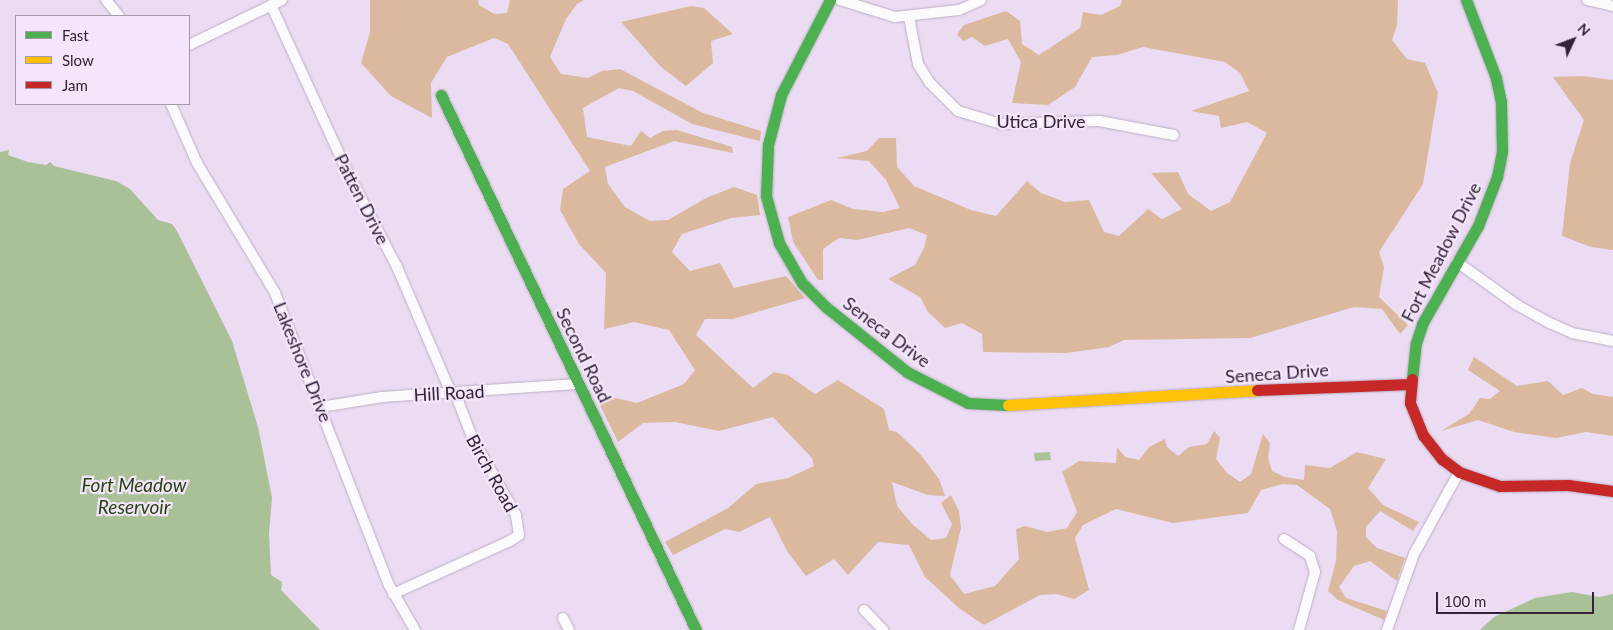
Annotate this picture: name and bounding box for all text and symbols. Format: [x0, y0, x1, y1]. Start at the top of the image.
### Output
legend [15, 15, 190, 105]
north arrow [1548, 15, 1598, 65]
text: N [1574, 20, 1594, 39]
text: Fast [62, 26, 89, 44]
text: Slow [62, 51, 94, 69]
text: Jam [62, 76, 88, 94]
street label: Utica Drive [996, 110, 1086, 132]
street label: Patten Drive [330, 150, 394, 248]
street label: Fort Meadow Drive [1396, 179, 1486, 325]
street label: Seneca Drive [839, 292, 935, 372]
street label: Lakeshore Drive [269, 299, 337, 425]
street label: Second Road [552, 304, 616, 406]
street label: Seneca Drive [1224, 359, 1330, 387]
street label: Hill Road [413, 380, 485, 406]
street label: Birch Road [462, 431, 522, 515]
water label: Fort Meadow Reservoir [81, 474, 187, 518]
scale bar [1438, 582, 1596, 614]
text: 100 m [1444, 592, 1486, 610]

